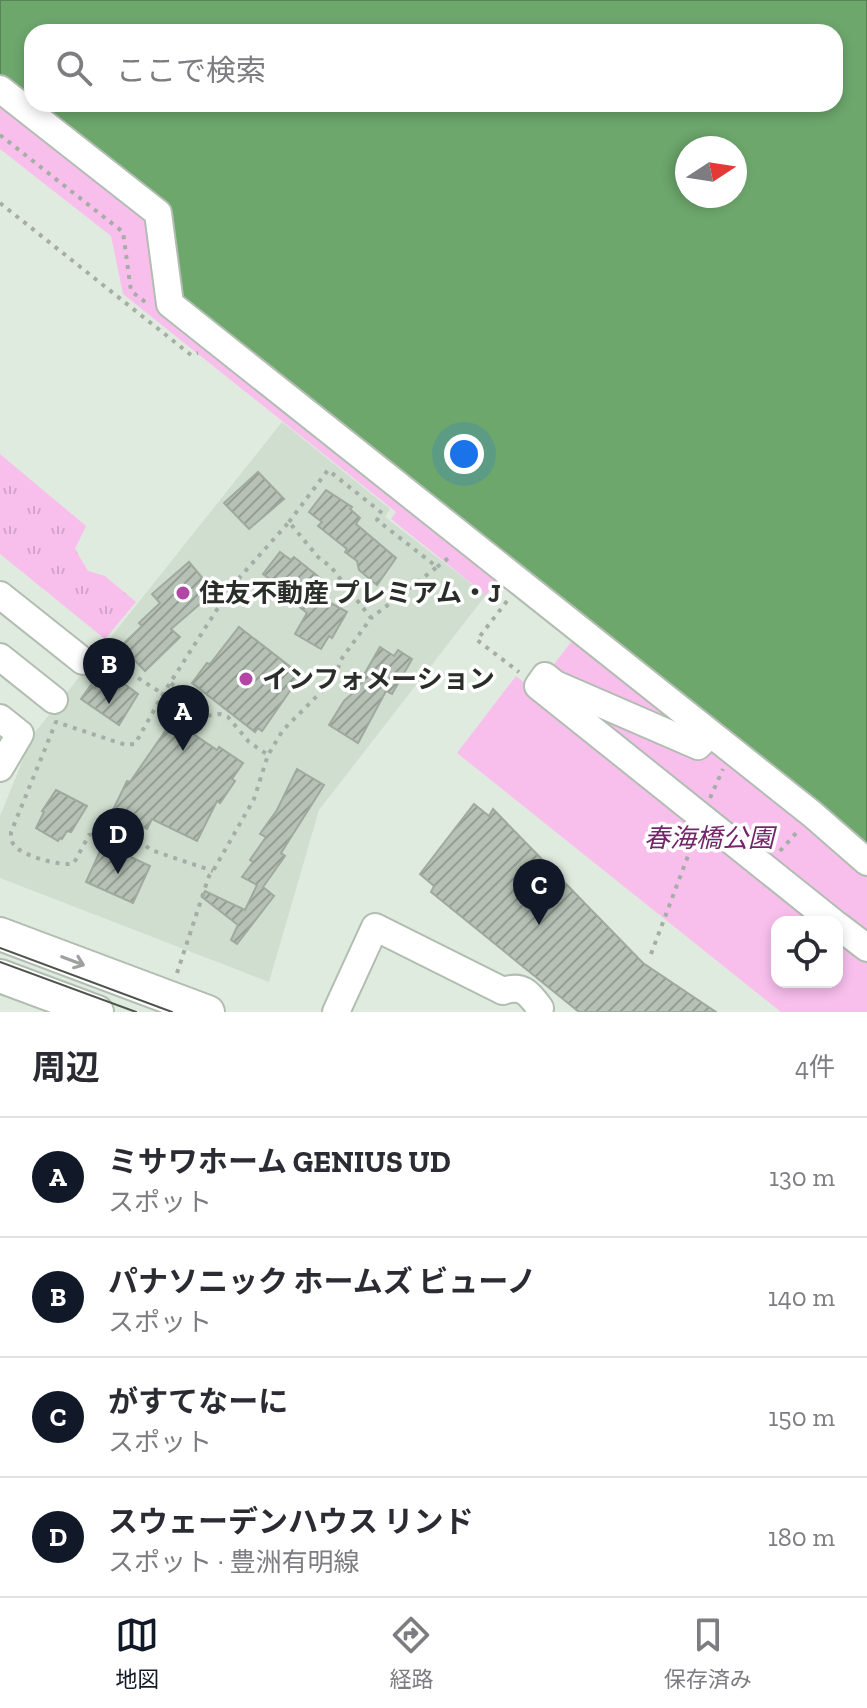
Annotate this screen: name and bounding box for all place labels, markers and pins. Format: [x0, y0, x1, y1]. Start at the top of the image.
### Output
place label: 住友不動産 プレミアム・J [199, 577, 501, 609]
marker: 住友不動産 プレミアム・J [174, 584, 192, 602]
pin: B [83, 638, 135, 704]
place label: インフォメーション [262, 663, 495, 695]
marker: インフォメーション [237, 670, 255, 688]
pin: A [157, 685, 209, 751]
pin: D [92, 808, 144, 874]
pin: C [513, 859, 565, 925]

